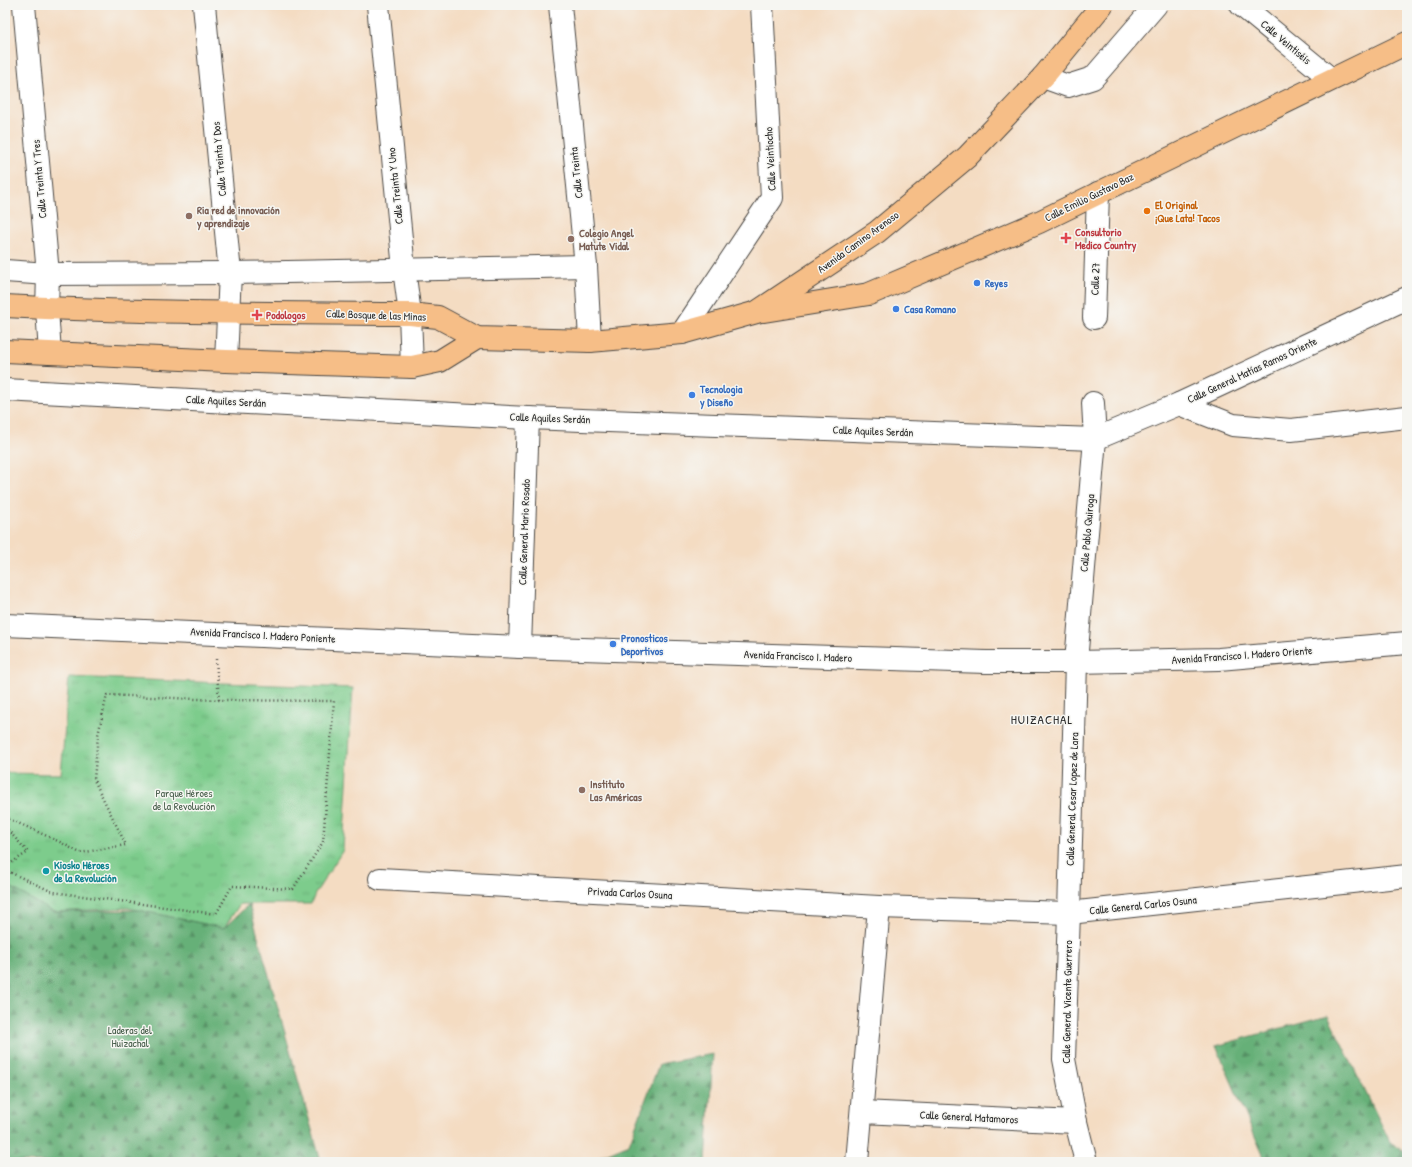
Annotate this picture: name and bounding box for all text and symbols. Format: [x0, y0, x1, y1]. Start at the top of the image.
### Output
street label: Calle Veintiséis [1258, 17, 1314, 67]
street label: Calle Treinta Y Dos [209, 121, 229, 197]
street label: Calle Veintiocho [761, 126, 779, 191]
street label: Calle Treinta Y Tres [29, 139, 49, 219]
street label: Calle Treinta [566, 146, 586, 199]
street label: Calle Treinta Y Uno [384, 147, 406, 225]
street label: Calle Emilio Gustavo Baz [1042, 169, 1136, 225]
place label: El Original ¡Que Lata! Tacos [1155, 198, 1221, 225]
place label: Ria red de innovación y aprendizaje [196, 203, 280, 231]
marker: El Original ¡Que Lata! Tacos [1142, 206, 1152, 216]
street label: Avenida Camino Arenoso [815, 208, 902, 276]
marker: Ria red de innovación y aprendizaje [184, 211, 194, 221]
place label: Consultorio Medico Country [1075, 225, 1137, 253]
place label: Colegio Angel Matute Vidal [579, 226, 635, 253]
marker: Consultorio Medico Country [1060, 232, 1072, 244]
marker: Colegio Angel Matute Vidal [566, 234, 576, 244]
street label: Calle 27 [1087, 262, 1103, 296]
place label: Reyes [985, 276, 1008, 291]
marker: Reyes [972, 278, 982, 288]
place label: Casa Romano [904, 302, 957, 316]
marker: Casa Romano [891, 304, 901, 314]
street label: Calle Bosque de las Minas [326, 306, 426, 324]
place label: Podologos [266, 308, 306, 323]
marker: Podologos [251, 309, 263, 321]
street label: Calle General Matías Ramos Oriente [1185, 333, 1320, 406]
place label: Tecnologia y Diseño [699, 382, 743, 410]
marker: Tecnologia y Diseño [687, 390, 697, 400]
street label: Calle Aquiles Serdán [185, 392, 267, 410]
street label: Calle Aquiles Serdán [509, 410, 591, 426]
street label: Calle Aquiles Serdán [832, 423, 914, 439]
street label: Calle General Mario Rosado [515, 478, 533, 585]
street label: Calle Pablo Quiroga [1077, 493, 1097, 572]
street label: Avenida Francisco I. Madero Poniente [190, 624, 337, 646]
place label: Pronosticos Deportivos [621, 631, 669, 659]
marker: Pronosticos Deportivos [608, 639, 618, 649]
street label: Avenida Francisco I. Madero Oriente [1171, 643, 1313, 667]
street label: Avenida Francisco I. Madero [744, 647, 853, 665]
district label: HUIZACHAL [1011, 710, 1073, 728]
street label: Calle General Cesar Lopez de Lara [1063, 731, 1081, 866]
place label: Instituto Las Américas [590, 777, 643, 804]
marker: Instituto Las Américas [577, 785, 587, 795]
park label: Parque Héroes de la Revolución [153, 786, 215, 813]
place label: Kiosko Héroes de la Revolución [54, 858, 117, 885]
marker: Kiosko Héroes de la Revolución [41, 866, 51, 876]
street label: Privada Carlos Osuna [587, 884, 673, 902]
street label: Calle General Carlos Osuna [1089, 892, 1198, 918]
street label: Calle General Vicente Guerrero [1059, 940, 1075, 1064]
park label: Laderas del Huizachal [108, 1023, 152, 1050]
street label: Calle General Matamoros [919, 1107, 1019, 1127]

